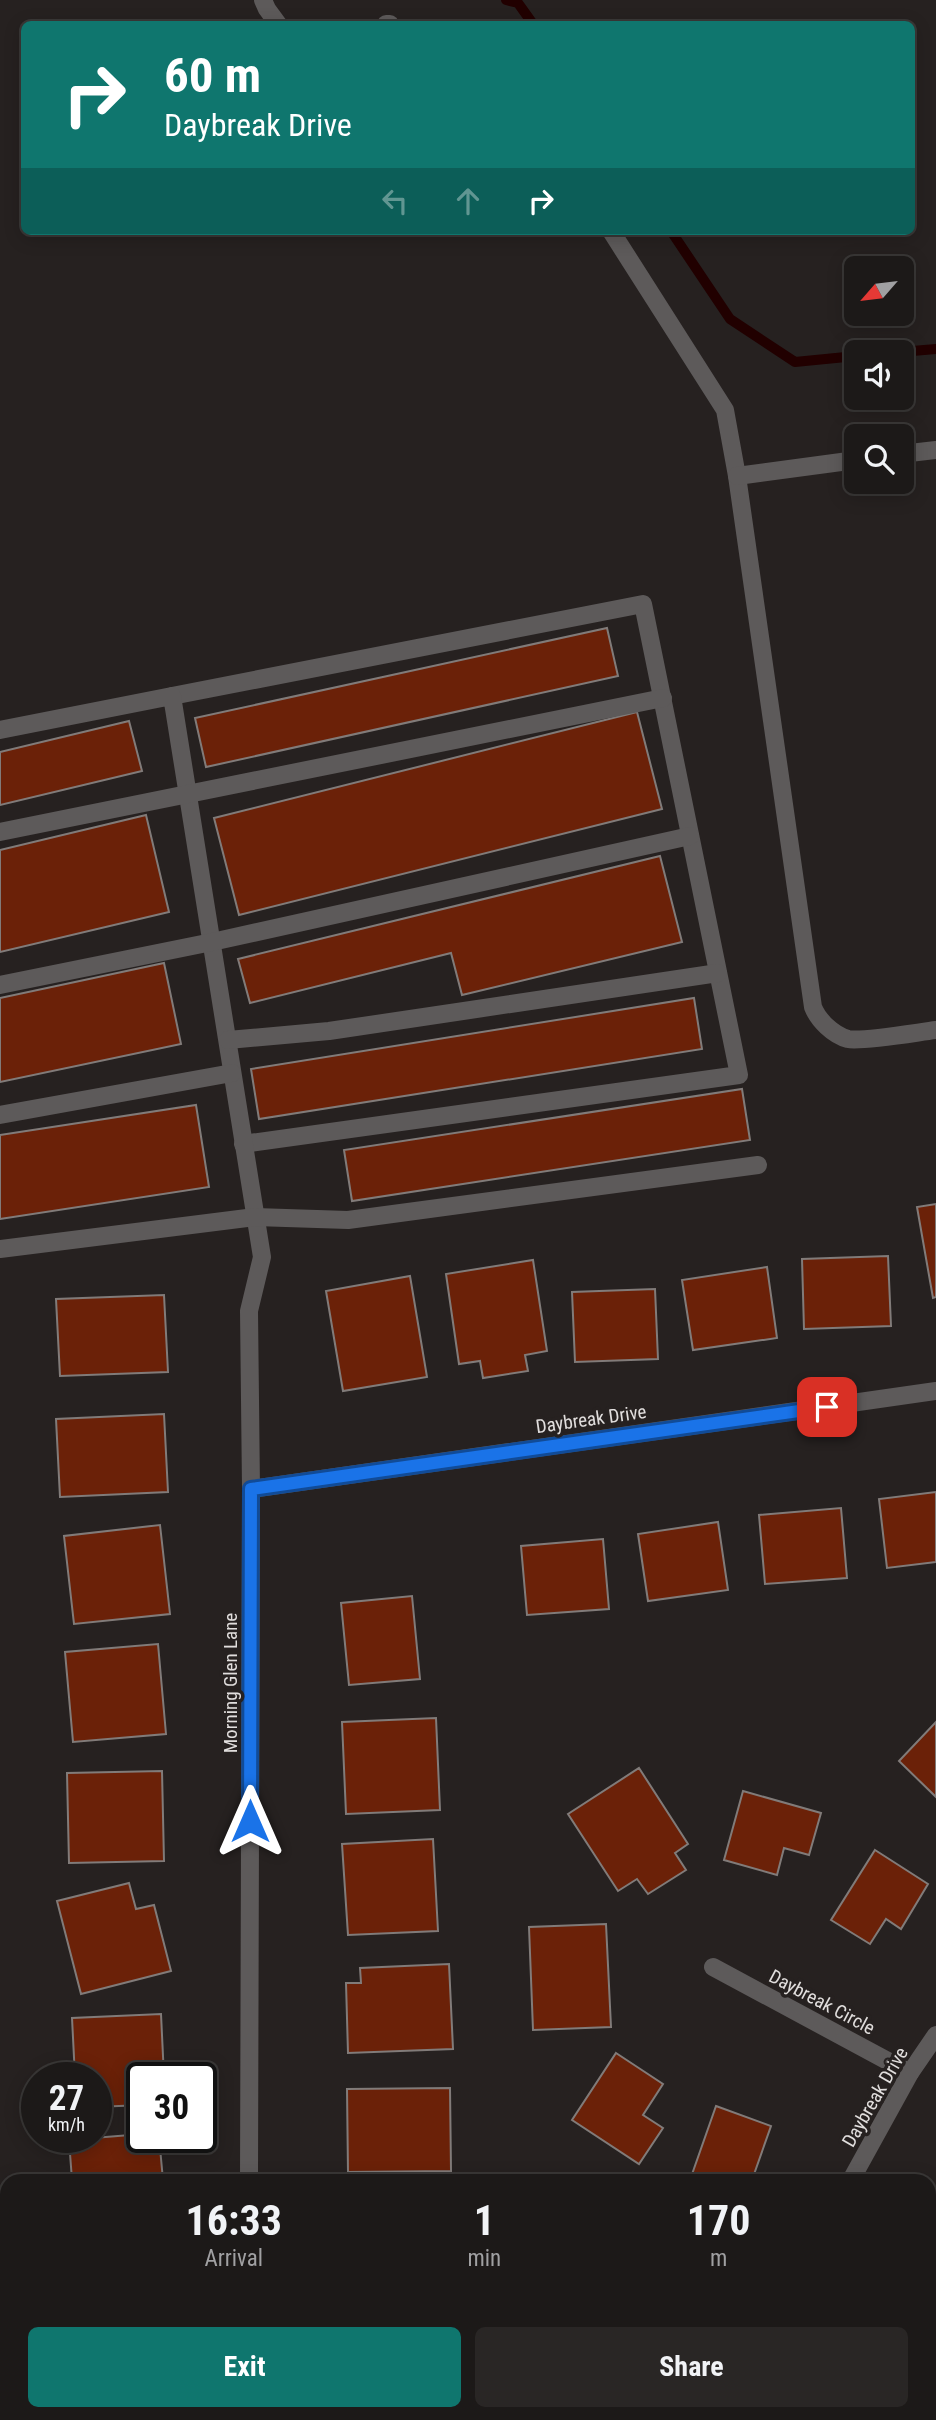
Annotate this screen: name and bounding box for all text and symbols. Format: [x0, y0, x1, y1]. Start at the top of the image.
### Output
text: 60 m [164, 47, 261, 104]
icon: right [49, 49, 140, 140]
text: Daybreak Drive [164, 106, 352, 144]
icon: left [376, 182, 414, 220]
icon: ahead [449, 182, 487, 220]
icon: right [522, 182, 560, 220]
north arrow [844, 256, 914, 326]
map controls [844, 256, 914, 494]
button: sound [844, 340, 914, 410]
button: search [844, 424, 914, 494]
pin [797, 1377, 857, 1437]
icon: arrive [808, 1388, 846, 1426]
street label: Daybreak Drive [534, 1400, 648, 1438]
street label: Morning Glen Lane [219, 1613, 242, 1753]
position arrow [213, 1784, 287, 1858]
street label: Daybreak Circle [765, 1965, 879, 2040]
street label: Daybreak Drive [837, 2043, 913, 2151]
speed limit sign: 30 [126, 2062, 217, 2153]
text: 27 [49, 2078, 84, 2119]
text: km/h [48, 2114, 85, 2135]
text: 16:33 [186, 2196, 282, 2245]
text: 1 [474, 2196, 495, 2245]
text: 170 [687, 2196, 750, 2245]
text: Arrival [204, 2245, 263, 2272]
text: min [467, 2245, 501, 2272]
text: m [710, 2245, 727, 2272]
button: Exit [28, 2327, 461, 2407]
button: Share [475, 2327, 908, 2407]

